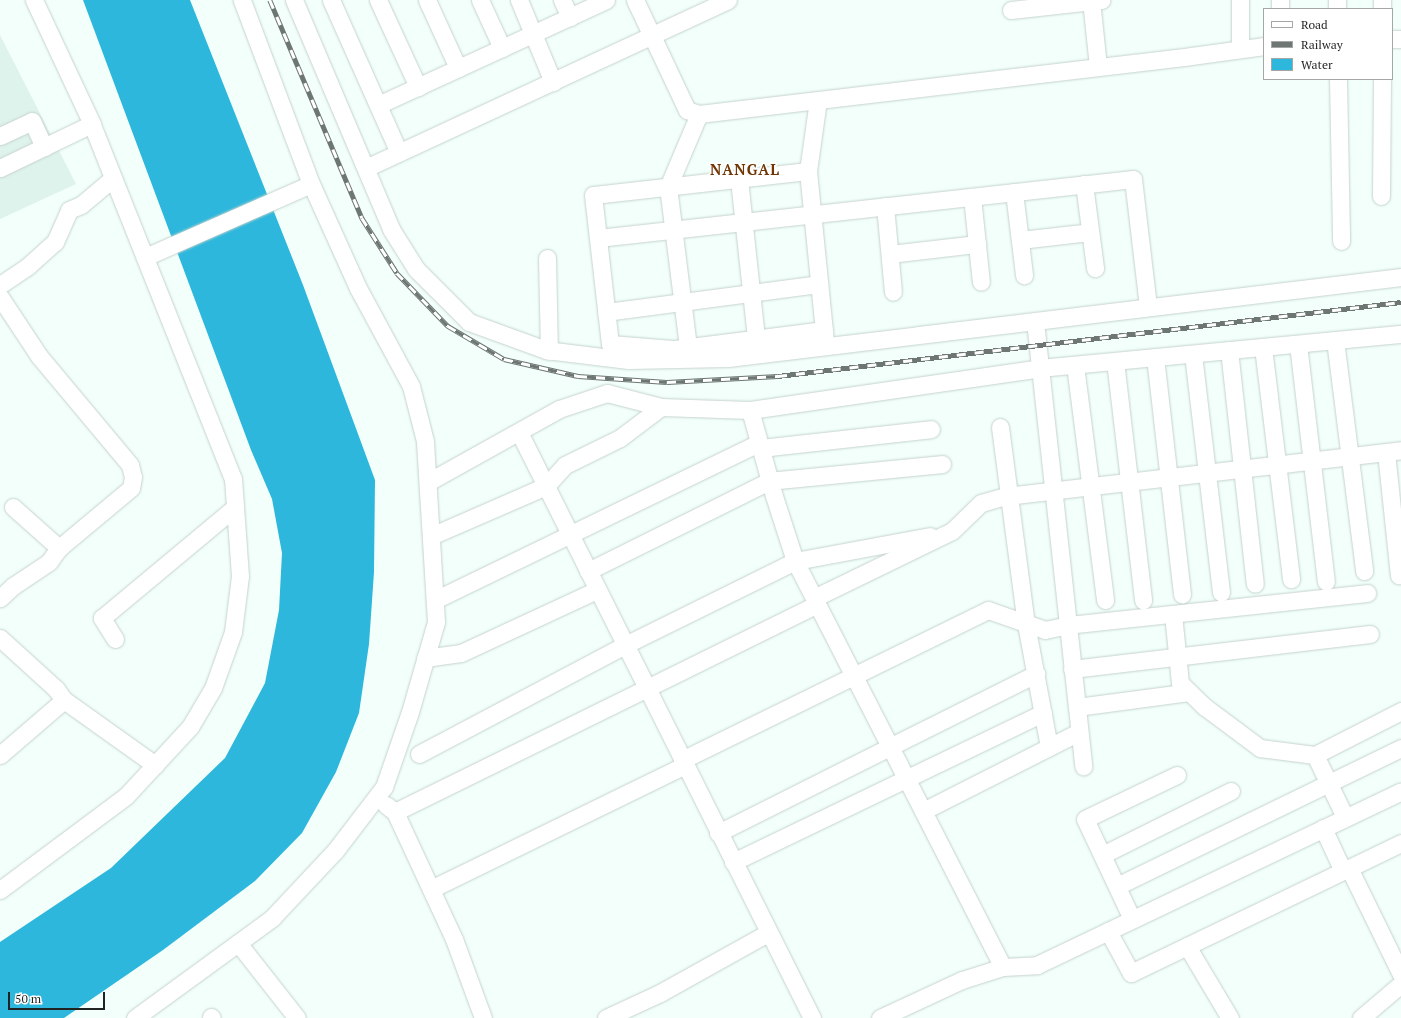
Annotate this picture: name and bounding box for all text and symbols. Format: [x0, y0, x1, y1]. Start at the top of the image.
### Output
legend [1263, 8, 1393, 80]
text: Road [1301, 17, 1328, 32]
text: Railway [1301, 37, 1343, 52]
text: Water [1301, 57, 1333, 72]
district label: NANGAL [710, 161, 780, 179]
scale bar [10, 984, 107, 1010]
text: 50 m [15, 991, 41, 1006]

